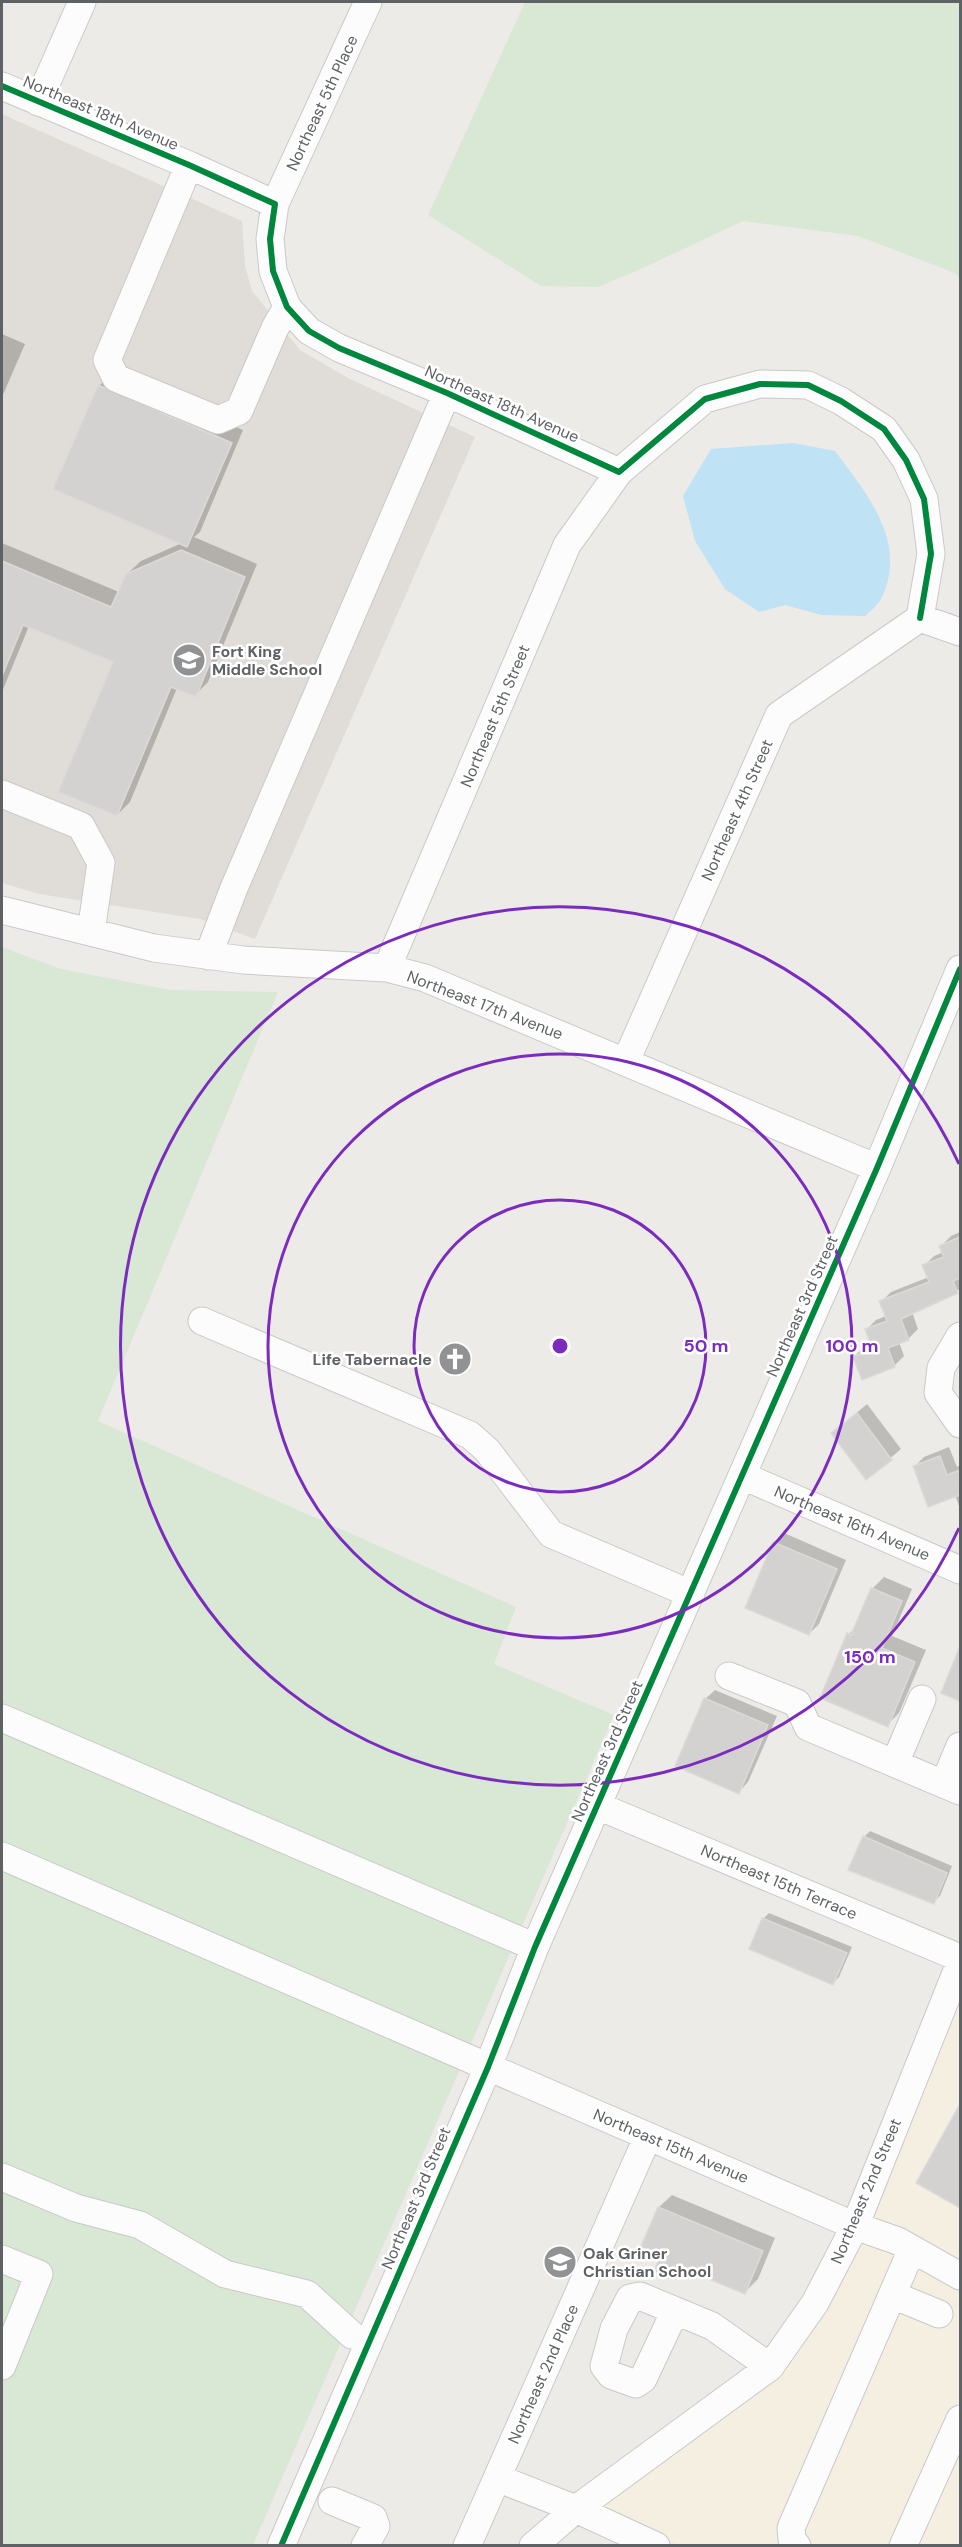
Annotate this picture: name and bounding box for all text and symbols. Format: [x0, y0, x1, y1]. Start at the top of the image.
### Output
street label: Northeast 5th Place [281, 32, 363, 174]
street label: Northeast 18th Avenue [20, 71, 182, 155]
street label: Northeast 18th Avenue [422, 360, 582, 448]
place label: Fort King Middle School [212, 641, 322, 680]
school or university icon: Fort King Middle School [171, 642, 207, 678]
street label: Northeast 5th Street [455, 642, 535, 790]
street label: Northeast 4th Street [696, 736, 778, 884]
street label: Northeast 17th Avenue [404, 966, 566, 1044]
street label: Northeast 3rd Street [761, 1232, 843, 1380]
text: 50 m [683, 1334, 729, 1358]
text: 100 m [825, 1334, 879, 1358]
centre of rings [550, 1336, 570, 1356]
church icon: Life Tabernacle [437, 1341, 473, 1377]
place label: Life Tabernacle [313, 1349, 432, 1370]
street label: Northeast 16th Avenue [771, 1481, 933, 1565]
text: 150 m [844, 1645, 896, 1669]
street label: Northeast 3rd Street [566, 1677, 648, 1825]
street label: Northeast 15th Terrace [698, 1840, 860, 1924]
street label: Northeast 15th Avenue [590, 2104, 752, 2188]
street label: Northeast 2nd Street [826, 2115, 906, 2267]
street label: Northeast 3rd Street [377, 2124, 455, 2272]
place label: Oak Griner Christian School [583, 2243, 711, 2282]
school or university icon: Oak Griner Christian School [542, 2244, 578, 2280]
street label: Northeast 2nd Place [503, 2301, 583, 2447]

